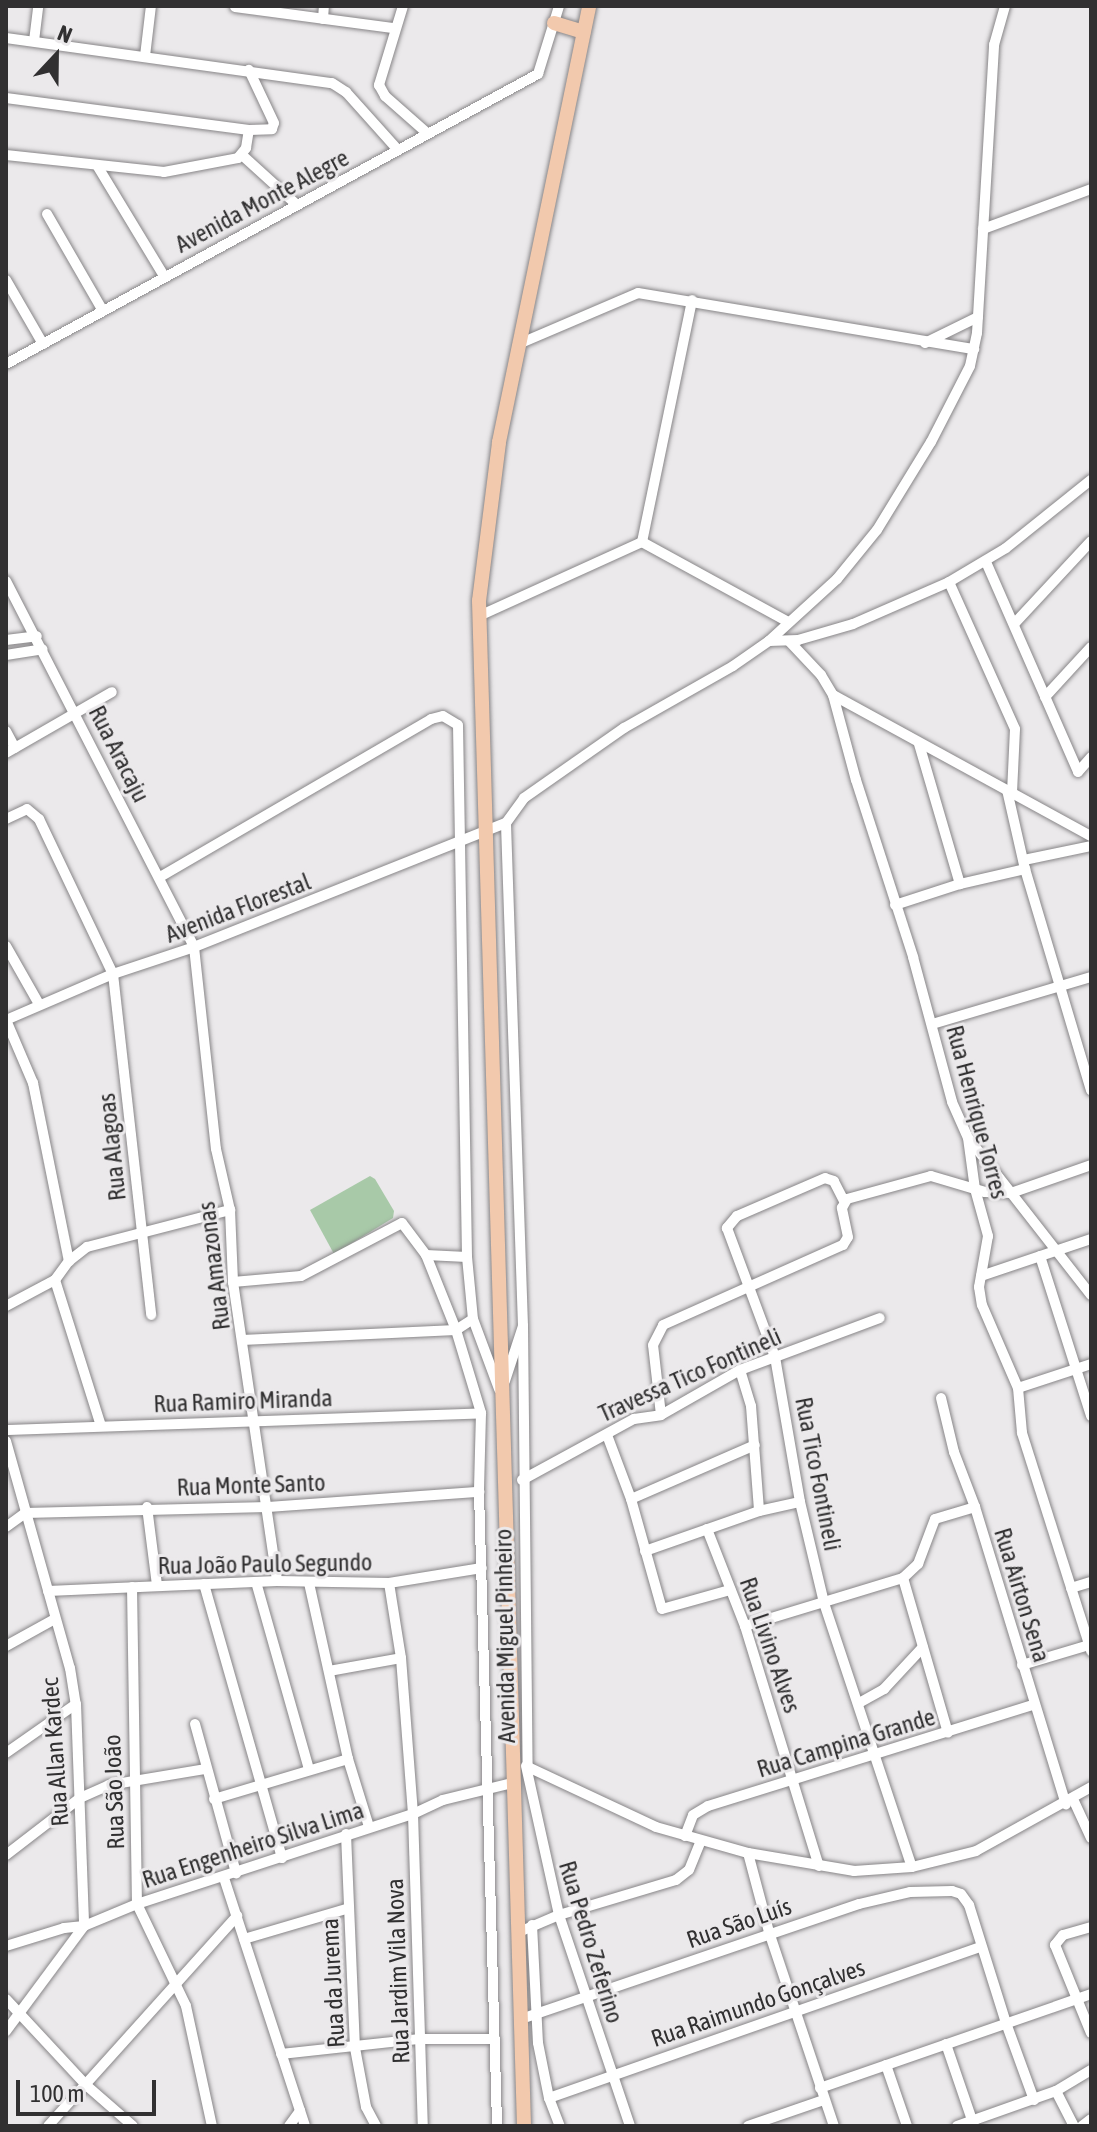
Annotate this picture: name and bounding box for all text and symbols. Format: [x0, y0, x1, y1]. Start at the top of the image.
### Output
north arrow [16, 16, 96, 96]
text: N [54, 19, 76, 48]
street label: Avenida Monte Alegre [170, 143, 354, 259]
street label: Rua Aracaju [82, 701, 156, 807]
street label: Avenida Florestal [161, 867, 315, 949]
street label: Rua Henrique Torres [940, 1022, 1014, 1202]
street label: Rua Alagoas [92, 1092, 132, 1202]
street label: Rua Amazonas [192, 1200, 236, 1332]
street label: Travessa Tico Fontineli [594, 1322, 786, 1428]
street label: Rua Ramiro Miranda [153, 1383, 333, 1419]
street label: Rua Tico Fontineli [789, 1395, 847, 1553]
street label: Rua Monte Santo [176, 1468, 326, 1502]
street label: Rua Airton Sena [988, 1524, 1056, 1666]
street label: Avenida Miguel Pinheiro [489, 1529, 521, 1743]
street label: Rua João Paulo Segundo [157, 1548, 373, 1580]
street label: Rua Livino Alves [733, 1573, 807, 1717]
street label: Rua Allan Kardec [35, 1677, 75, 1827]
street label: Rua Campina Grande [753, 1702, 939, 1784]
street label: Rua São João [98, 1734, 130, 1850]
street label: Rua Engenheiro Silva Lima [139, 1796, 367, 1894]
street label: Rua Pedro Zeferino [553, 1857, 629, 2027]
street label: Rua Jardim Vila Nova [380, 1878, 416, 2064]
street label: Rua São Luís [683, 1892, 795, 1954]
street label: Rua da Jurema [315, 1918, 351, 2048]
street label: Rua Raimundo Gonçalves [647, 1953, 869, 2053]
scale bar [20, 2064, 160, 2114]
text: 100 m [30, 2080, 84, 2107]

